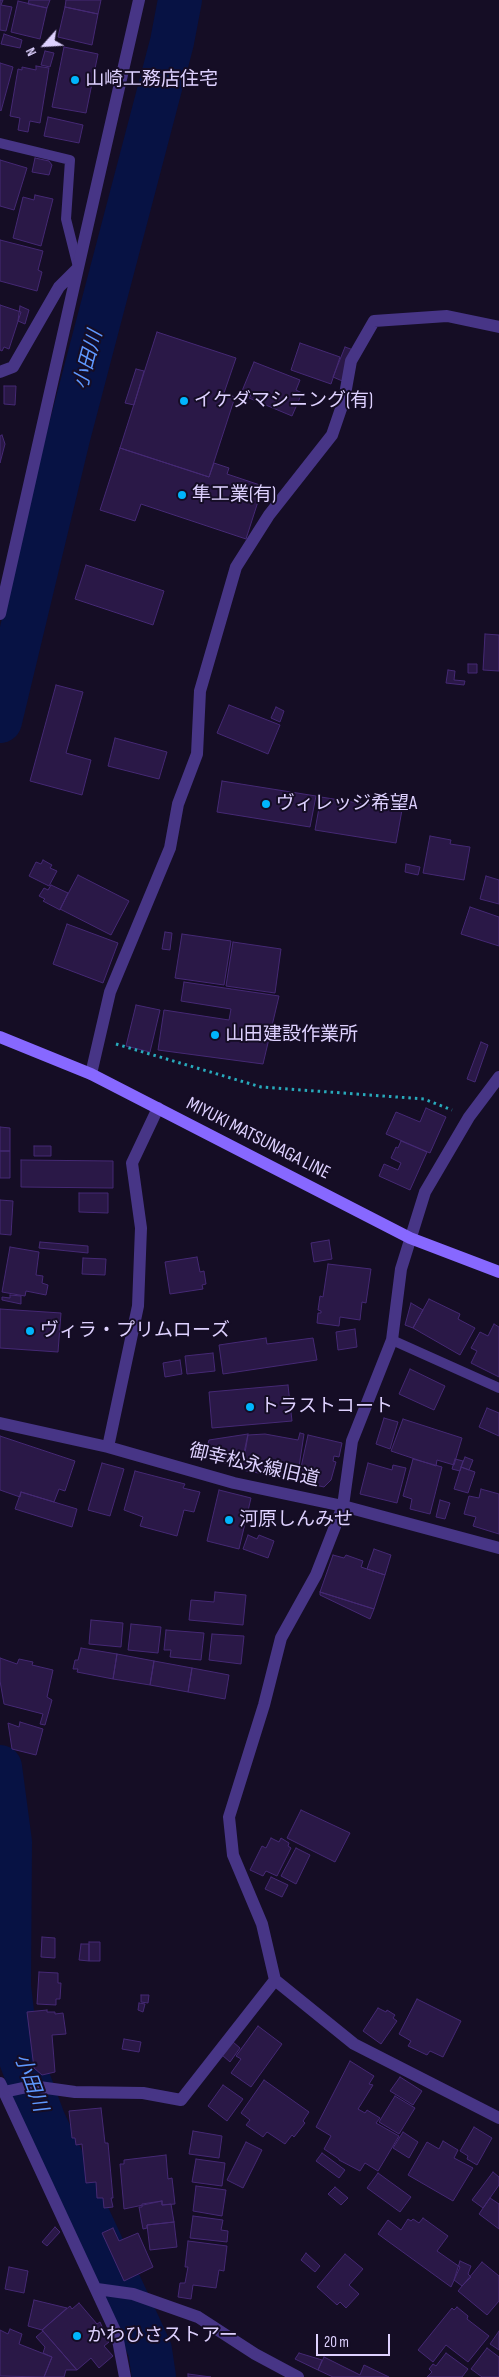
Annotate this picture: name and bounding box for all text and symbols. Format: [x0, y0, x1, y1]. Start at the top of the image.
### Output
north arrow [20, 20, 70, 70]
text: N [22, 45, 40, 59]
place label: 山崎工務店住宅 [85, 69, 218, 91]
marker: 山崎工務店住宅 [69, 74, 81, 86]
water label: 小田川 [70, 328, 108, 392]
place label: イケダマシニング(有) [194, 390, 373, 412]
marker: イケダマシニング(有) [178, 395, 190, 407]
place label: 隼工業(有) [192, 484, 276, 506]
marker: 隼工業(有) [176, 489, 188, 501]
place label: ヴィレッジ希望A [276, 793, 417, 815]
marker: ヴィレッジ希望A [260, 798, 272, 810]
place label: 山田建設作業所 [225, 1024, 358, 1046]
marker: 山田建設作業所 [209, 1029, 221, 1041]
street label: MIYUKI MATSUNAGA LINE [182, 1093, 334, 1185]
place label: ヴィラ・プリムローズ [40, 1320, 230, 1342]
marker: ヴィラ・プリムローズ [24, 1325, 36, 1337]
place label: トラストコート [260, 1396, 393, 1418]
marker: トラストコート [244, 1401, 256, 1413]
street label: 御幸松永線旧道 [187, 1440, 321, 1492]
place label: 河原しんみせ [239, 1509, 353, 1531]
marker: 河原しんみせ [223, 1514, 235, 1526]
water label: 小田川 [8, 2051, 52, 2115]
scale bar [319, 2324, 393, 2356]
place label: かわひさストアー [87, 2325, 238, 2347]
marker: かわひさストアー [71, 2330, 83, 2342]
text: 20 m [324, 2333, 349, 2352]

